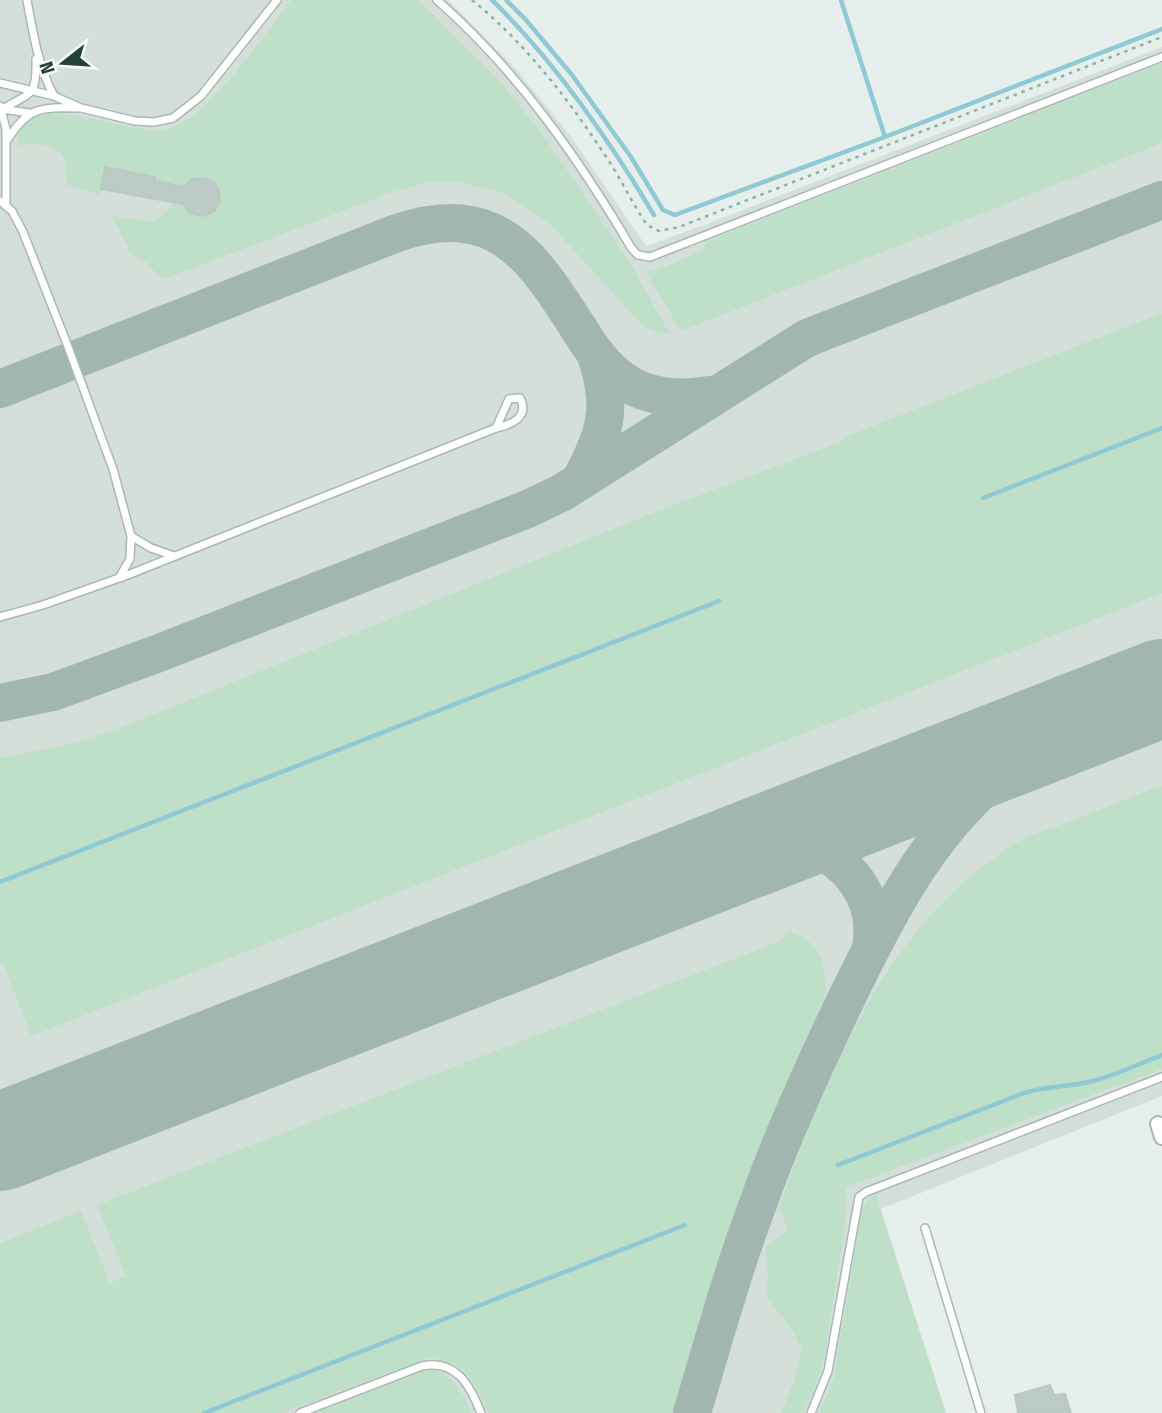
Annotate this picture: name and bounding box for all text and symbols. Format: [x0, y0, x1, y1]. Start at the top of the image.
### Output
north arrow [28, 28, 98, 98]
text: N [35, 59, 60, 77]

